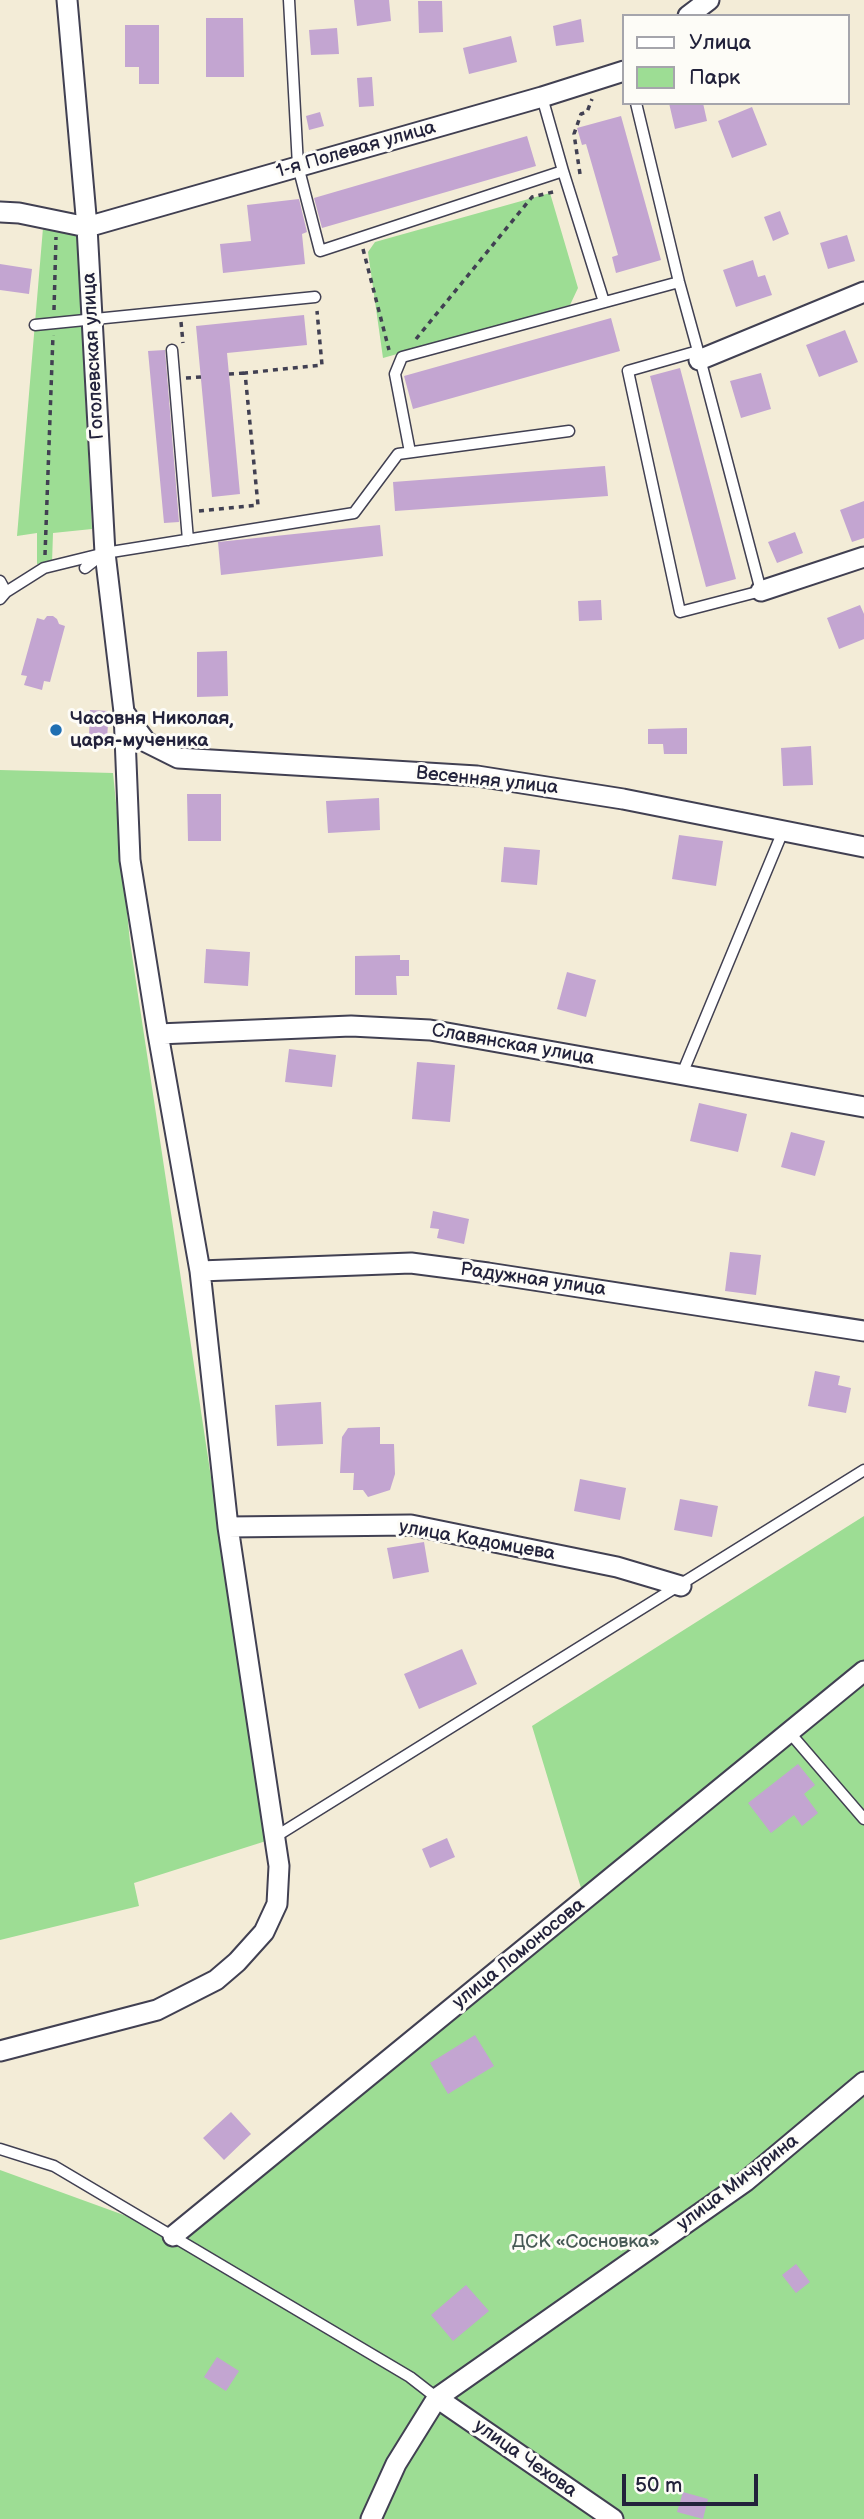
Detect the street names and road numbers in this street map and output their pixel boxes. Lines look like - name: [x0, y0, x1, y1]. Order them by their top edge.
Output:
- street label: 1-я Полевая улица: [274, 116, 438, 184]
- street label: Гоголевская улица: [78, 272, 110, 440]
- street label: Весенняя улица: [415, 762, 559, 800]
- street label: Славянская улица: [430, 1019, 596, 1071]
- street label: Радужная улица: [459, 1258, 607, 1302]
- street label: улица Кадомцева: [397, 1516, 557, 1566]
- street label: улица Ломоносова: [448, 1894, 590, 2014]
- street label: улица Мичурина: [673, 2130, 803, 2236]
- street label: улица Чехова: [469, 2415, 581, 2503]

